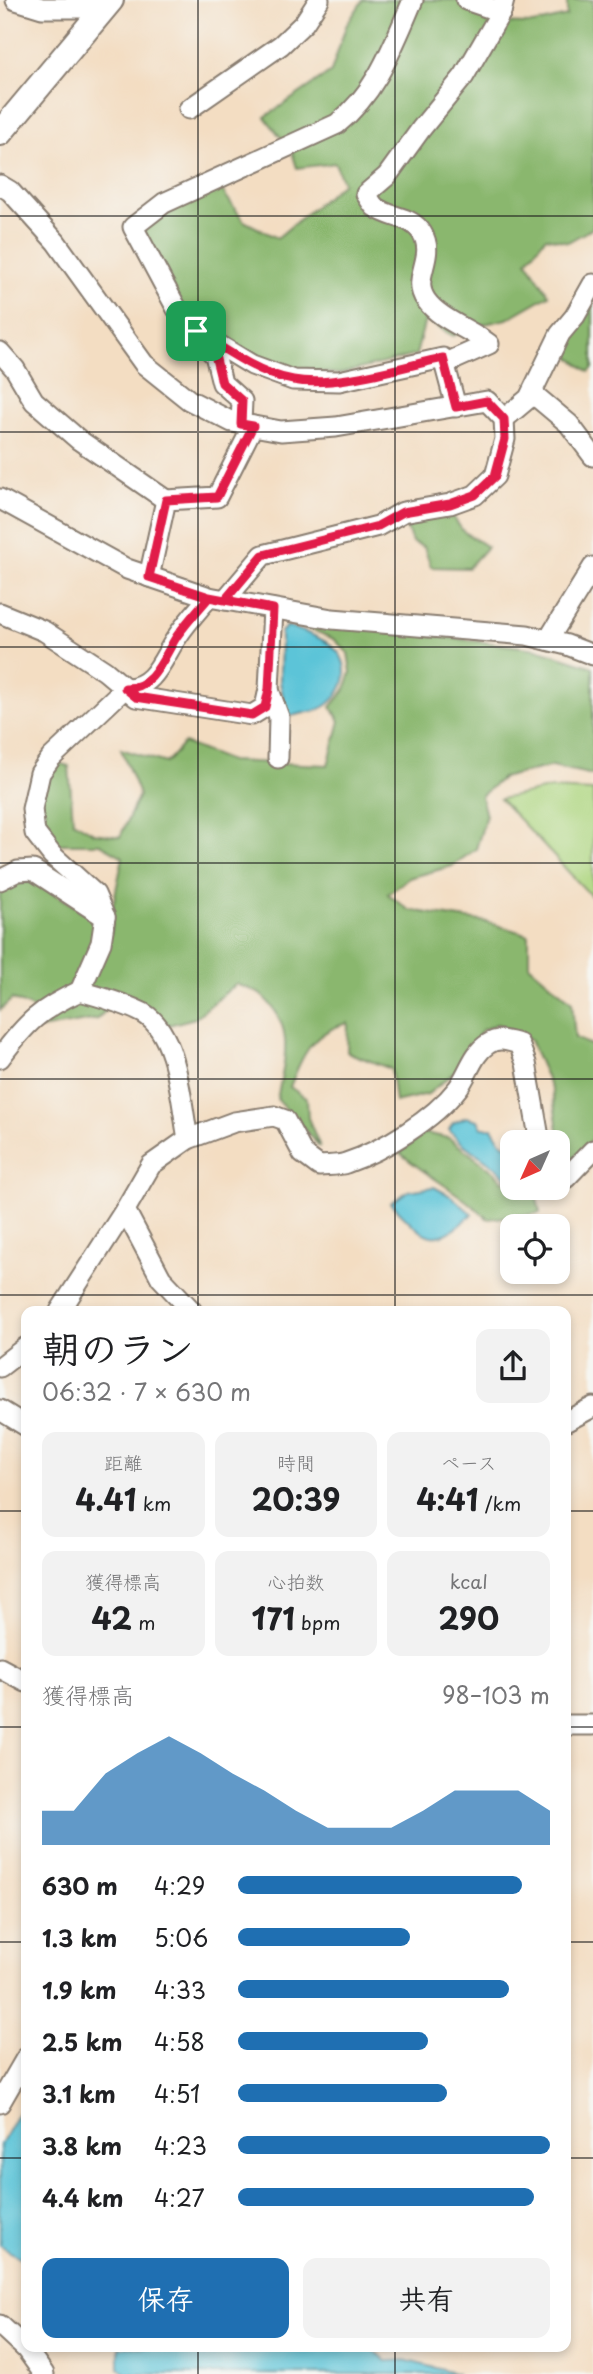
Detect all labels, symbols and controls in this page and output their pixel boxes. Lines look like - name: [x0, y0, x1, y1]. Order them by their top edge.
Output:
- pin: [166, 301, 226, 361]
- icon: arrive: [177, 312, 215, 350]
- north arrow: [500, 1130, 570, 1200]
- map controls: [500, 1130, 570, 1284]
- button: locate: [500, 1214, 570, 1284]
- text: 朝のラン: [42, 1319, 194, 1376]
- button: share: [476, 1329, 550, 1403]
- text: 06:32 · 7 × 630 m: [42, 1374, 251, 1409]
- text: 距離: [104, 1448, 142, 1476]
- text: 時間: [277, 1448, 315, 1476]
- text: ペース: [441, 1448, 497, 1476]
- text: 4.41: [75, 1476, 137, 1521]
- text: 20:39: [252, 1476, 340, 1521]
- text: 4:41: [416, 1476, 479, 1521]
- text: km: [137, 1489, 171, 1517]
- text: /km: [479, 1489, 521, 1517]
- text: 獲得標高: [85, 1567, 161, 1595]
- text: 心拍数: [267, 1567, 325, 1595]
- text: kcal: [450, 1567, 488, 1595]
- text: 42: [91, 1595, 132, 1640]
- text: 171: [252, 1595, 295, 1640]
- text: 290: [438, 1595, 499, 1640]
- text: m: [132, 1608, 155, 1636]
- text: bpm: [295, 1608, 340, 1636]
- text: 獲得標高: [42, 1677, 134, 1712]
- text: 98–103 m: [442, 1677, 550, 1712]
- text: 630 m: [42, 1868, 118, 1903]
- text: 4:29: [154, 1868, 205, 1903]
- text: 1.3 km: [42, 1920, 117, 1955]
- text: 5:06: [154, 1920, 208, 1955]
- text: 1.9 km: [42, 1972, 116, 2007]
- text: 4:33: [154, 1972, 206, 2007]
- text: 2.5 km: [42, 2024, 122, 2059]
- text: 4:58: [154, 2024, 205, 2059]
- text: 3.1 km: [42, 2076, 116, 2111]
- text: 4:51: [154, 2076, 200, 2111]
- text: 3.8 km: [42, 2128, 122, 2163]
- text: 4:23: [154, 2128, 207, 2163]
- text: 4.4 km: [42, 2180, 123, 2215]
- text: 4:27: [154, 2180, 205, 2215]
- button: 保存: [42, 2258, 289, 2338]
- button: 共有: [303, 2258, 550, 2338]

